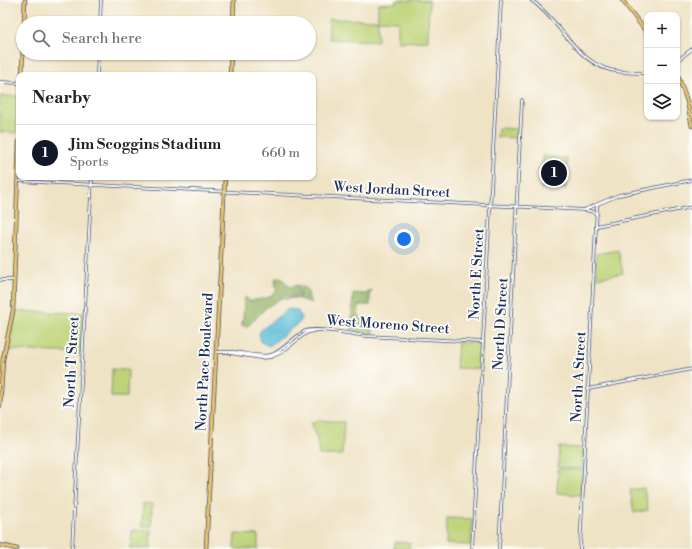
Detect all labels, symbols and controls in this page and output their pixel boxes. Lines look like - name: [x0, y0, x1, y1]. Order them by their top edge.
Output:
- map controls: [644, 12, 680, 120]
- button: +: [644, 12, 680, 48]
- search box: [16, 16, 316, 60]
- icon: search: [30, 27, 52, 49]
- text: Search here: [62, 29, 142, 48]
- button: −: [644, 48, 680, 84]
- button: layers: [644, 84, 680, 120]
- text: Nearby: [32, 87, 91, 109]
- text: Jim Scoggins Stadium: [70, 135, 221, 154]
- text: 1: [42, 145, 48, 161]
- text: 660 m: [262, 145, 300, 161]
- text: Sports: [70, 154, 109, 170]
- pin: 1: [541, 158, 567, 188]
- street label: West Jordan Street: [332, 178, 451, 202]
- street label: North E Street: [466, 228, 488, 320]
- your location: [394, 229, 414, 249]
- street label: North D Street: [490, 277, 512, 371]
- street label: North Pace Boulevard: [192, 292, 218, 432]
- street label: West Moreno Street: [325, 312, 450, 338]
- street label: North T Street: [61, 316, 83, 408]
- street label: North A Street: [568, 331, 590, 423]

